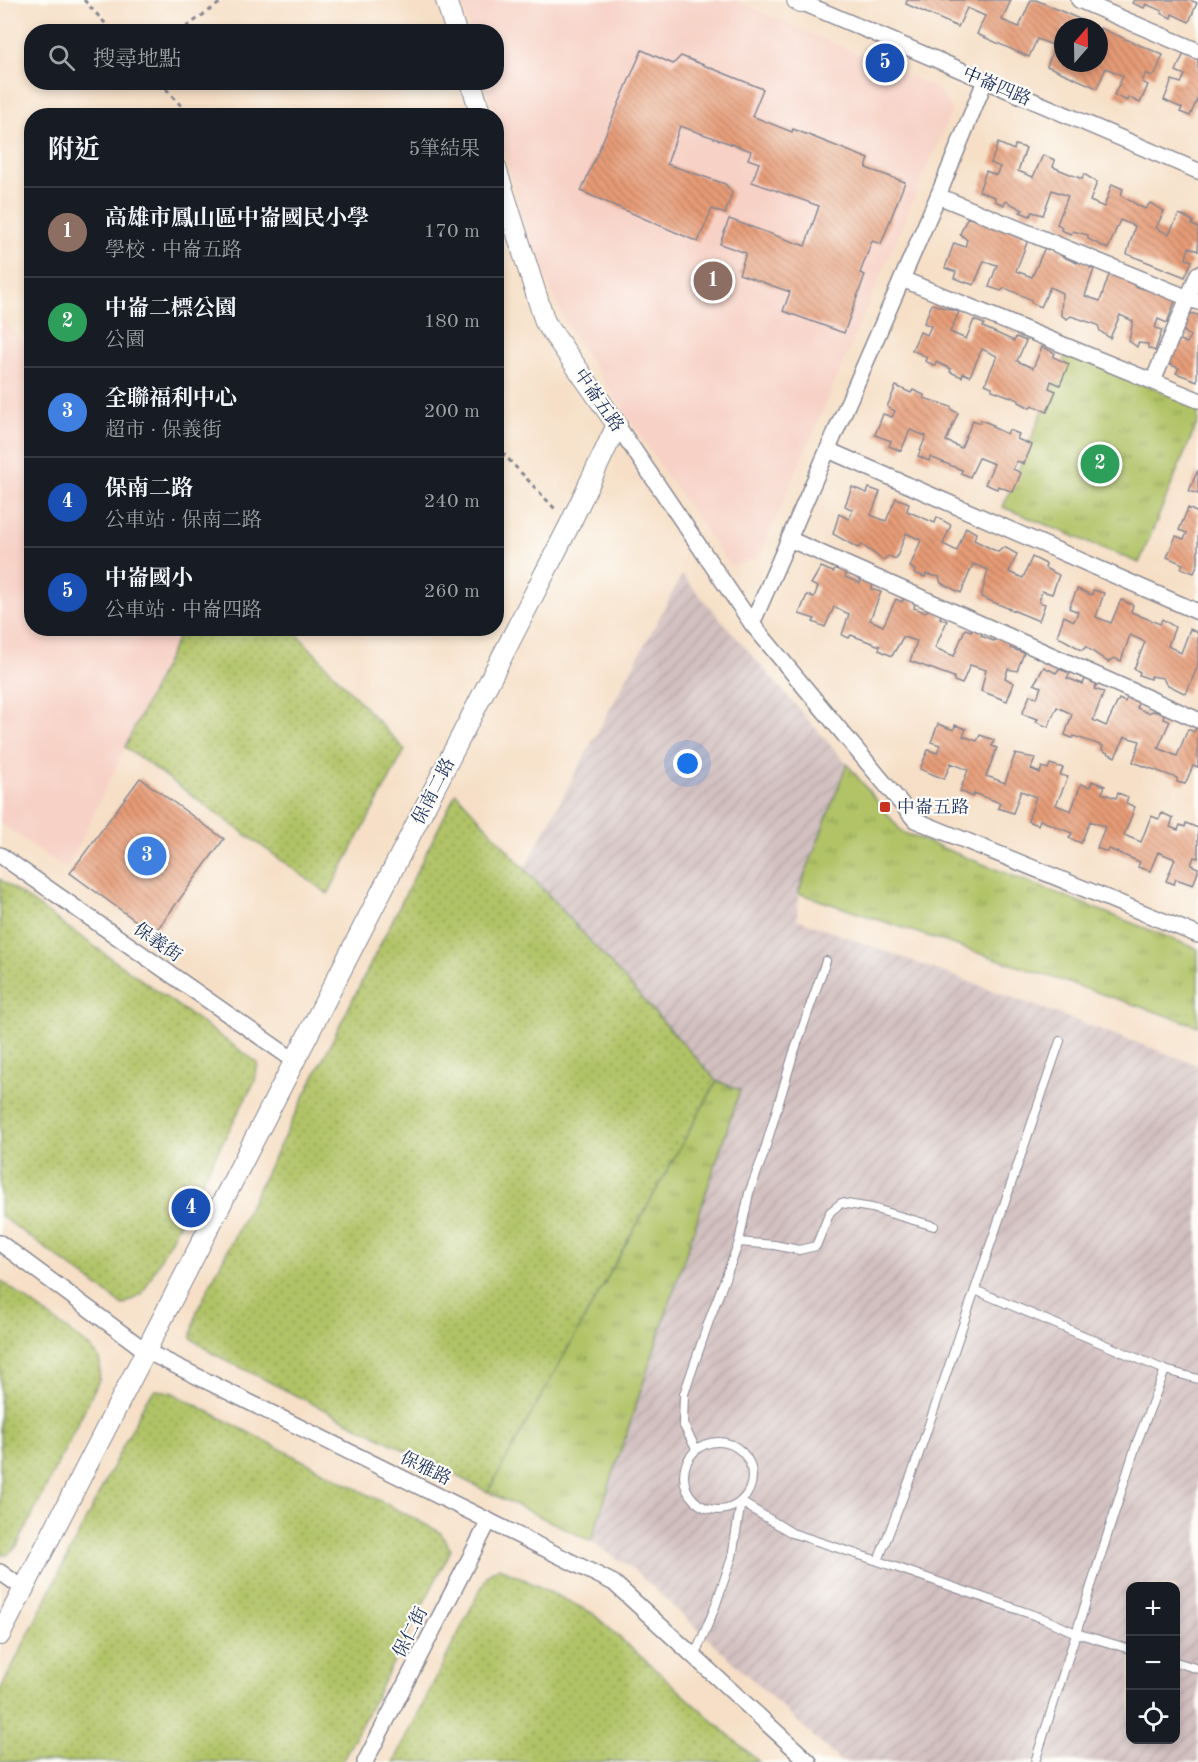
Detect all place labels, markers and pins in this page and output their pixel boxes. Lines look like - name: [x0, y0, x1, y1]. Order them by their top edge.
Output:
- pin: 5: [866, 40, 904, 86]
- pin: 1: [694, 258, 732, 304]
- pin: 2: [1080, 442, 1120, 486]
- place label: 中崙五路: [897, 797, 969, 817]
- marker: 中崙五路: [878, 800, 892, 814]
- pin: 3: [128, 834, 166, 878]
- pin: 4: [172, 1186, 210, 1230]

